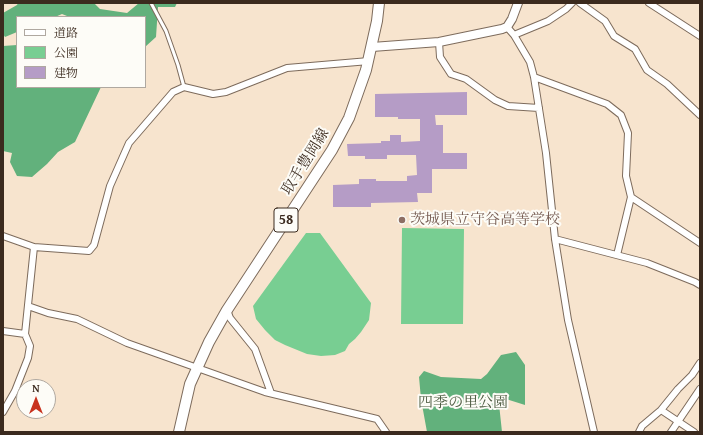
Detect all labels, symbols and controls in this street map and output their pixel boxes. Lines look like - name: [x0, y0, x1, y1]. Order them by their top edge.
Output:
- legend: [16, 16, 146, 88]
- text: 道路: [54, 24, 78, 41]
- text: 公園: [54, 44, 78, 61]
- text: 建物: [54, 64, 78, 81]
- street label: 取手豊岡線: [278, 125, 334, 199]
- road number: 58: [274, 208, 298, 232]
- place label: 茨城県立守谷高等学校: [410, 211, 560, 229]
- marker: 茨城県立守谷高等学校: [397, 215, 407, 225]
- north arrow: [16, 379, 56, 419]
- text: N: [32, 380, 40, 396]
- park label: 四季の里公園: [418, 394, 508, 412]

